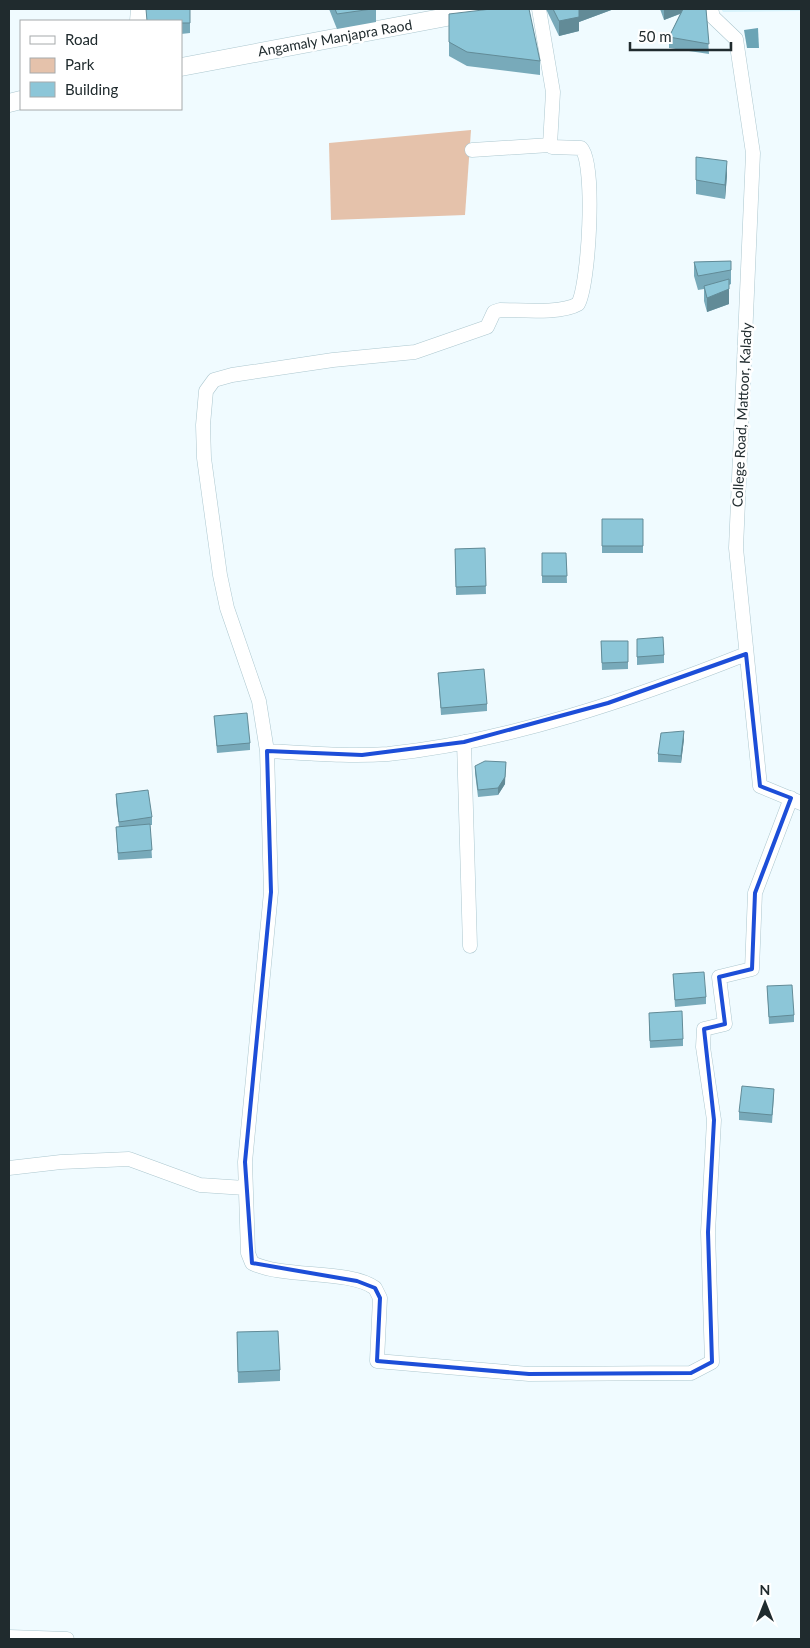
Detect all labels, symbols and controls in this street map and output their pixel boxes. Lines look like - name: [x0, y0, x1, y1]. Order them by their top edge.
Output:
- street label: Angamaly Manjapra Raod: [256, 16, 413, 59]
- legend: [20, 20, 182, 110]
- scale bar: [630, 20, 731, 52]
- text: 50 m: [638, 27, 672, 45]
- text: Road: [65, 30, 98, 48]
- text: Park: [65, 55, 95, 73]
- text: Building: [65, 80, 118, 98]
- street label: College Road, Mattoor, Kalady: [728, 321, 755, 508]
- north arrow: [740, 1578, 790, 1628]
- text: N: [760, 1581, 770, 1598]

